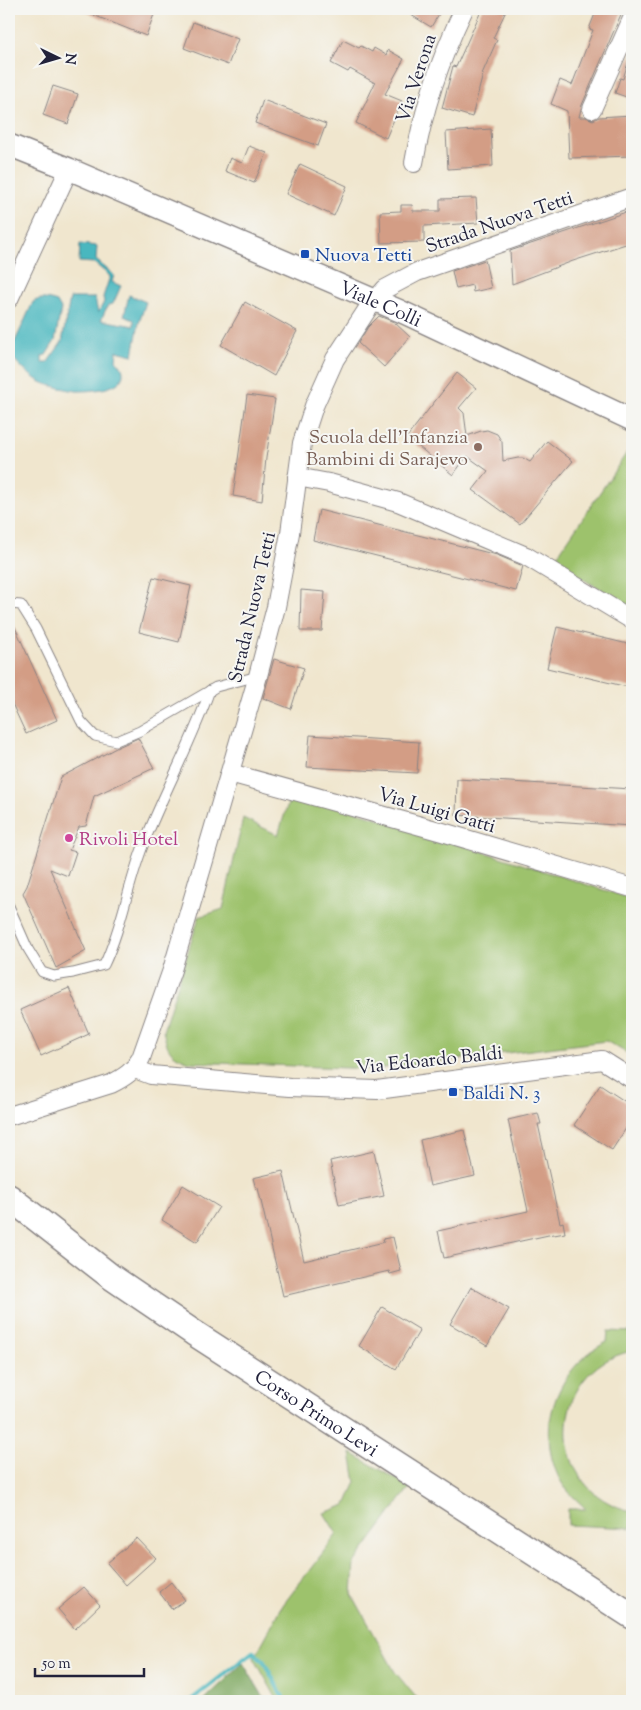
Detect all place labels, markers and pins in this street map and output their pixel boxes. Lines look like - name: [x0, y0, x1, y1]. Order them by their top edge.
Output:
- place label: Nuova Tetti: [315, 243, 412, 270]
- marker: Nuova Tetti: [299, 248, 311, 260]
- place label: Scuola dell'Infanzia Bambini di Sarajevo: [306, 425, 468, 474]
- marker: Scuola dell'Infanzia Bambini di Sarajevo: [472, 441, 484, 453]
- place label: Rivoli Hotel: [79, 827, 178, 854]
- marker: Rivoli Hotel: [63, 832, 75, 844]
- place label: Baldi N. 3: [463, 1081, 540, 1108]
- marker: Baldi N. 3: [447, 1086, 459, 1098]

